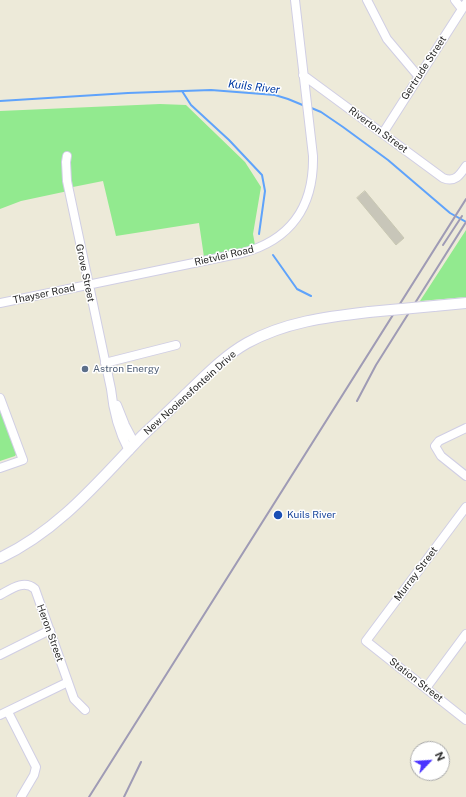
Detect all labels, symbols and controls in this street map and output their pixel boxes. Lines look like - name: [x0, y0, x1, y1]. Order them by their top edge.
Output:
- street label: Gertrude Street: [399, 34, 449, 102]
- water label: Kuils River: [227, 77, 281, 97]
- street label: Riverton Street: [346, 104, 410, 156]
- street label: Grove Street: [73, 243, 97, 303]
- street label: Rietvlei Road: [193, 243, 255, 269]
- street label: Thayser Road: [12, 282, 76, 306]
- street label: New Nooiensfontein Drive: [141, 348, 239, 438]
- place label: Astron Energy: [93, 363, 159, 375]
- marker: Astron Energy: [80, 364, 90, 374]
- marker: Kuils River: [272, 509, 284, 521]
- place label: Kuils River: [287, 509, 336, 521]
- street label: Murray Street: [392, 545, 440, 603]
- street label: Heron Street: [34, 603, 66, 663]
- street label: Station Street: [387, 655, 445, 705]
- north arrow: [410, 741, 450, 781]
- text: N: [433, 750, 447, 763]

